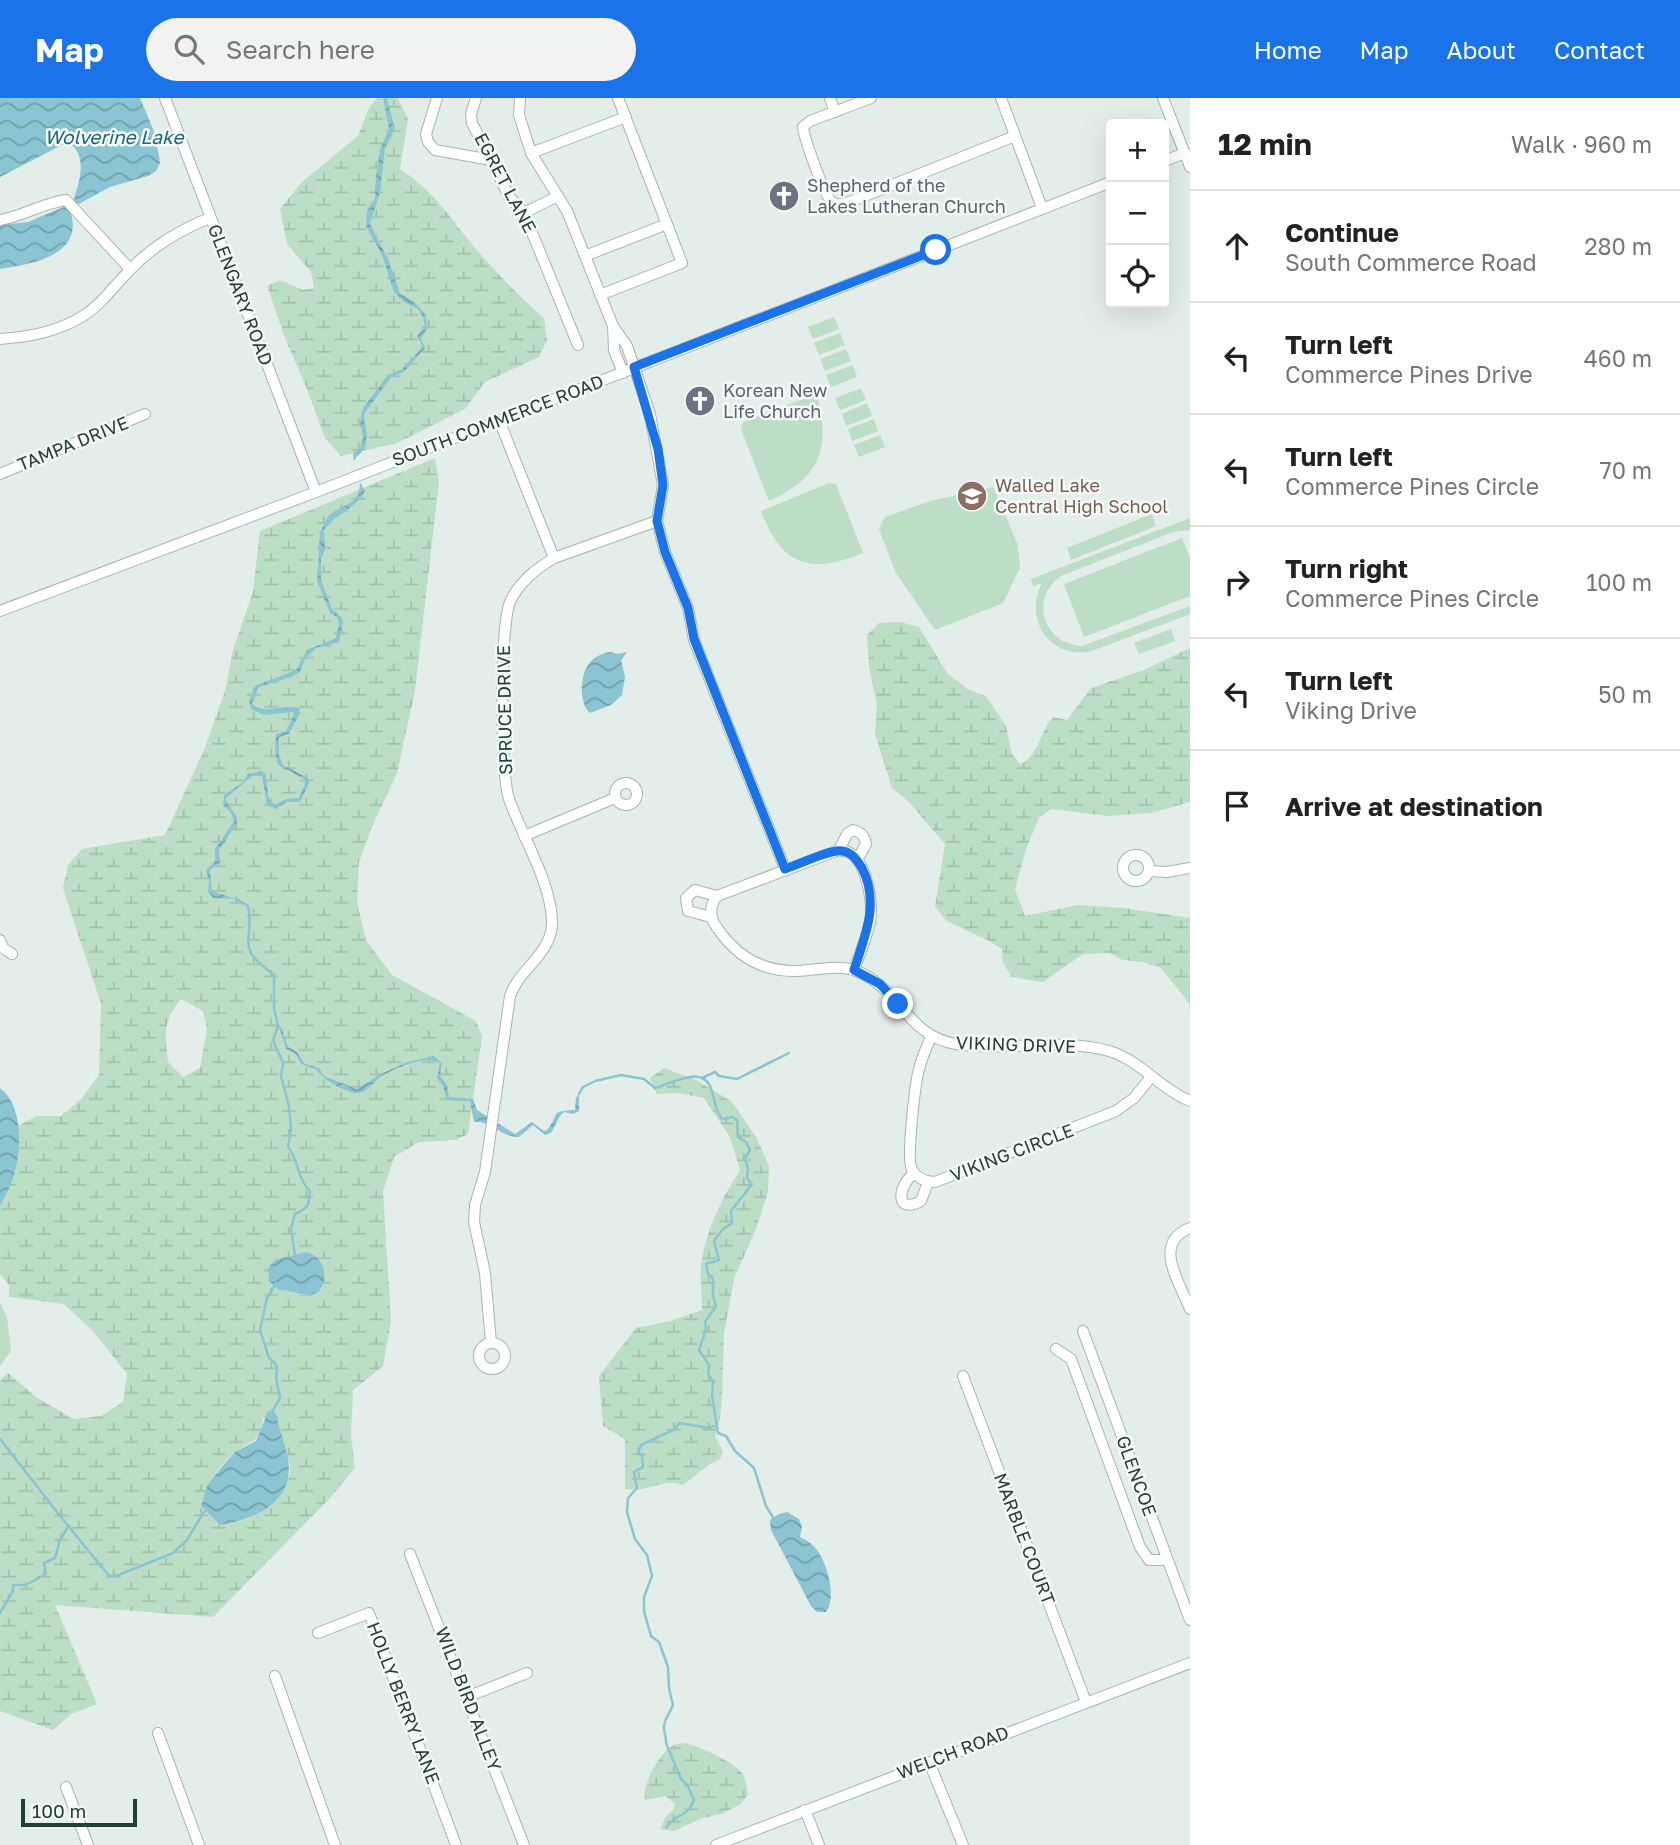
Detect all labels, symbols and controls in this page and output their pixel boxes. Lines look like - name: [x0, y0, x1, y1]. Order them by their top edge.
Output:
- search box: [146, 18, 636, 81]
- text: Map: [35, 30, 104, 69]
- icon: search: [170, 30, 208, 68]
- text: Search here: [226, 34, 375, 65]
- text: Home: [1254, 35, 1322, 64]
- text: Map: [1360, 35, 1409, 64]
- text: About: [1447, 35, 1516, 64]
- text: Contact: [1554, 35, 1645, 64]
- map controls: [1106, 119, 1169, 308]
- button: +: [1106, 119, 1169, 182]
- water label: Wolverine Lake: [45, 125, 185, 148]
- text: 12 min: [1218, 126, 1312, 162]
- street label: EGRET LANE: [470, 129, 541, 236]
- text: Walk · 960 m: [1511, 130, 1652, 158]
- place label: Shepherd of the Lakes Lutheran Church: [807, 174, 1006, 217]
- church icon: Shepherd of the Lakes Lutheran Church: [767, 179, 801, 213]
- button: −: [1106, 182, 1169, 245]
- text: Continue: [1285, 217, 1399, 248]
- street label: GLENGARY ROAD: [204, 221, 278, 368]
- icon: ahead: [1218, 227, 1256, 265]
- text: 280 m: [1584, 232, 1652, 260]
- route start: [920, 234, 951, 265]
- button: locate: [1106, 245, 1169, 308]
- text: South Commerce Road: [1285, 248, 1537, 276]
- text: Turn left: [1285, 329, 1393, 360]
- icon: left: [1218, 339, 1256, 377]
- text: 460 m: [1584, 344, 1652, 372]
- text: Commerce Pines Drive: [1285, 360, 1533, 388]
- street label: SOUTH COMMERCE ROAD: [389, 370, 606, 471]
- place label: Korean New Life Church: [723, 379, 828, 422]
- church icon: Korean New Life Church: [683, 384, 717, 418]
- street label: TAMPA DRIVE: [14, 411, 131, 475]
- text: Turn left: [1285, 441, 1393, 472]
- icon: left: [1218, 451, 1256, 489]
- text: 70 m: [1599, 456, 1652, 484]
- text: Commerce Pines Circle: [1285, 472, 1539, 500]
- place label: Walled Lake Central High School: [995, 474, 1168, 517]
- school or university icon: Walled Lake Central High School: [955, 479, 989, 513]
- text: Turn right: [1285, 553, 1408, 584]
- icon: right: [1218, 563, 1256, 601]
- text: 100 m: [1586, 568, 1652, 596]
- text: Commerce Pines Circle: [1285, 584, 1539, 612]
- street label: SPRUCE DRIVE: [492, 645, 516, 775]
- text: Turn left: [1285, 665, 1393, 696]
- icon: left: [1218, 675, 1256, 713]
- text: 50 m: [1598, 680, 1652, 708]
- text: Viking Drive: [1285, 696, 1417, 724]
- icon: arrive: [1218, 787, 1256, 825]
- text: Arrive at destination: [1285, 791, 1543, 822]
- route end: [882, 988, 913, 1019]
- street label: VIKING DRIVE: [956, 1031, 1076, 1057]
- street label: VIKING CIRCLE: [947, 1118, 1076, 1186]
- street label: GLENCOE: [1112, 1432, 1162, 1519]
- street label: MARBLE COURT: [990, 1470, 1060, 1608]
- street label: HOLLY BERRY LANE: [363, 1618, 445, 1787]
- street label: WILD BIRD ALLEY: [431, 1623, 507, 1774]
- street label: WELCH ROAD: [894, 1721, 1012, 1783]
- scale bar: [21, 1796, 136, 1828]
- text: 100 m: [32, 1799, 86, 1822]

